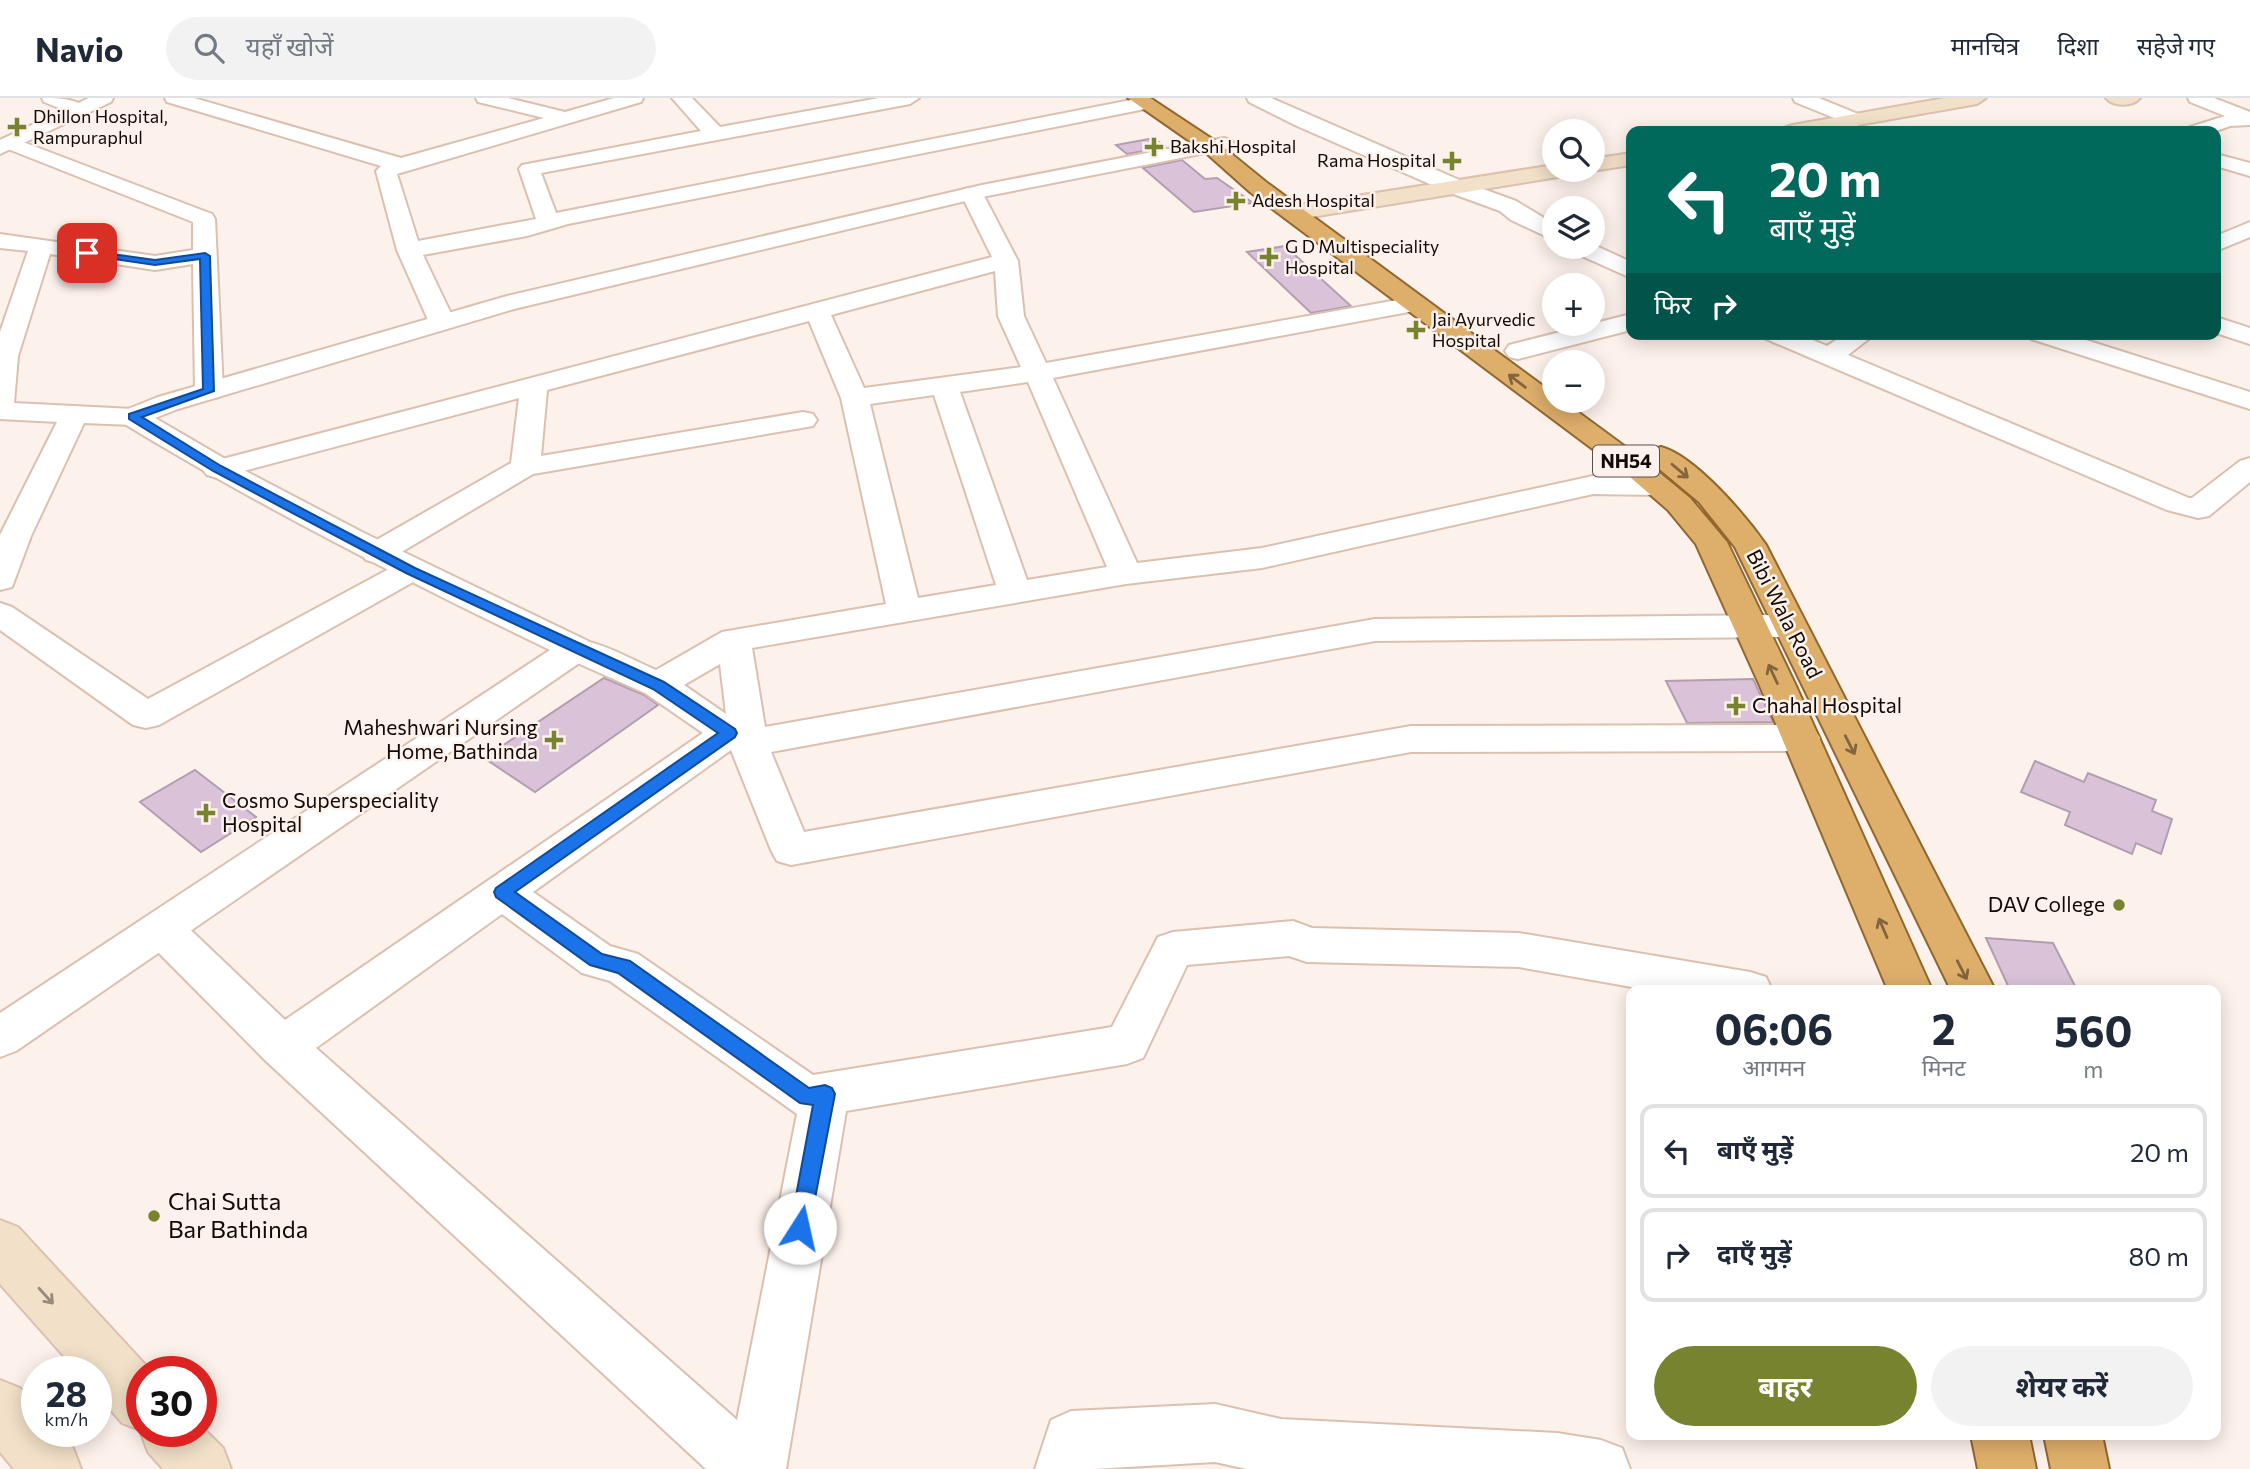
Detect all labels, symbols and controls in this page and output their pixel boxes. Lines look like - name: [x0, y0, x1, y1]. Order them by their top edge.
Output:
- search box: [166, 17, 656, 80]
- text: Navio: [35, 28, 124, 69]
- icon: search: [190, 29, 228, 67]
- text: यहाँ खोजें: [246, 30, 333, 61]
- text: मानचित्र: [1951, 31, 2019, 60]
- text: दिशा: [2057, 31, 2099, 60]
- text: सहेजे गए: [2137, 31, 2215, 60]
- place label: Dhillon Hospital, Rampuraphul: [33, 105, 168, 148]
- marker: Dhillon Hospital, Rampuraphul: [7, 117, 27, 137]
- map controls: [1542, 119, 1605, 413]
- button: search: [1542, 119, 1605, 182]
- place label: Bakshi Hospital: [1170, 135, 1296, 157]
- marker: Bakshi Hospital: [1144, 137, 1164, 157]
- text: 20 m: [1769, 147, 1881, 207]
- place label: Rama Hospital: [1317, 149, 1436, 171]
- marker: Rama Hospital: [1442, 151, 1462, 171]
- icon: left: [1654, 154, 1745, 245]
- place label: Adesh Hospital: [1252, 189, 1375, 211]
- marker: Adesh Hospital: [1226, 191, 1246, 211]
- button: layers: [1542, 196, 1605, 259]
- text: बाएँ मुड़ें: [1769, 207, 1856, 247]
- pin: [57, 223, 117, 283]
- icon: arrive: [68, 234, 106, 272]
- place label: G D Multispeciality Hospital: [1285, 235, 1439, 278]
- marker: G D Multispeciality Hospital: [1259, 247, 1279, 267]
- button: +: [1542, 273, 1605, 336]
- icon: right: [1705, 287, 1743, 325]
- text: फिर: [1654, 288, 1691, 319]
- place label: Jai Ayurvedic Hospital: [1432, 308, 1535, 351]
- marker: Jai Ayurvedic Hospital: [1406, 320, 1426, 340]
- button: −: [1542, 350, 1605, 413]
- one-way arrow: [1508, 374, 1527, 389]
- road number: NH54: [1593, 446, 1659, 476]
- one-way arrow: [1670, 463, 1688, 479]
- street label: Bibi Wala Road: [1742, 545, 1829, 682]
- one-way arrow: [1765, 664, 1779, 685]
- place label: Chahal Hospital: [1752, 692, 1902, 717]
- marker: Chahal Hospital: [1726, 696, 1746, 716]
- place label: Maheshwari Nursing Home, Bathinda: [343, 714, 538, 763]
- marker: Maheshwari Nursing Home, Bathinda: [544, 730, 564, 750]
- one-way arrow: [1843, 734, 1857, 755]
- place label: Cosmo Superspeciality Hospital: [222, 787, 439, 836]
- marker: Cosmo Superspeciality Hospital: [196, 803, 216, 823]
- place label: DAV College: [1988, 891, 2105, 916]
- marker: DAV College: [2111, 897, 2127, 913]
- one-way arrow: [1876, 918, 1889, 939]
- one-way arrow: [1956, 959, 1970, 980]
- text: 06:06: [1714, 1002, 1833, 1054]
- text: 2: [1932, 1002, 1956, 1054]
- text: 560: [2054, 1004, 2133, 1056]
- text: आगमन: [1742, 1053, 1805, 1081]
- text: मिनट: [1922, 1053, 1966, 1081]
- text: m: [2083, 1055, 2103, 1083]
- icon: left: [1658, 1132, 1696, 1170]
- text: बाएँ मुड़ें: [1717, 1133, 1793, 1164]
- text: 20 m: [2130, 1136, 2189, 1167]
- place label: Chai Sutta Bar Bathinda: [168, 1186, 308, 1243]
- position arrow: [763, 1191, 837, 1265]
- marker: Chai Sutta Bar Bathinda: [146, 1208, 162, 1224]
- icon: right: [1658, 1236, 1696, 1274]
- text: दाएँ मुड़ें: [1717, 1237, 1792, 1268]
- text: 80 m: [2129, 1240, 2189, 1271]
- one-way arrow: [37, 1287, 54, 1304]
- button: बाहर: [1654, 1346, 1917, 1426]
- button: शेयर करें: [1931, 1346, 2193, 1426]
- speed limit sign: 30: [126, 1356, 217, 1447]
- text: 28: [46, 1371, 87, 1414]
- text: km/h: [45, 1408, 88, 1430]

